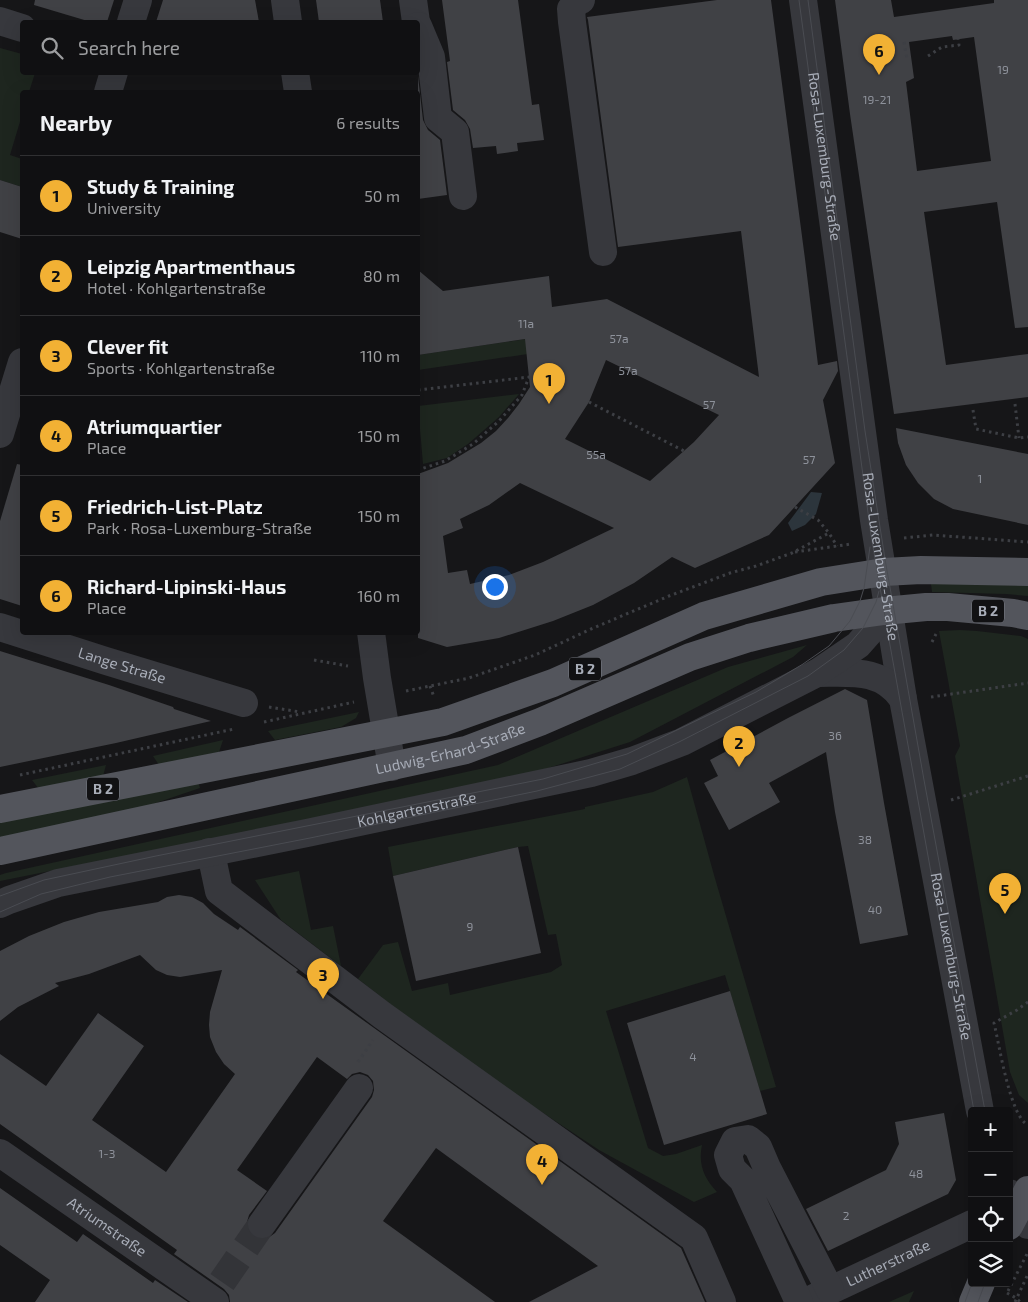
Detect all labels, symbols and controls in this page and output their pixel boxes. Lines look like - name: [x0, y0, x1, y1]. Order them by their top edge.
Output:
- search box: [20, 20, 420, 75]
- icon: search: [38, 34, 66, 62]
- pin: 6: [863, 34, 895, 75]
- text: Search here: [78, 36, 180, 59]
- house number: 19: [997, 62, 1009, 76]
- street label: Rosa-Luxemburg-Straße: [805, 71, 846, 242]
- house number: 19-21: [863, 92, 891, 106]
- text: Nearby: [40, 110, 112, 135]
- text: 6 results: [336, 113, 400, 132]
- text: Study & Training: [87, 175, 234, 198]
- text: 1: [53, 186, 59, 205]
- text: 50 m: [364, 186, 400, 205]
- text: University: [87, 198, 161, 217]
- text: Leipzig Apartmenthaus: [87, 255, 295, 278]
- text: 2: [51, 266, 61, 285]
- text: 80 m: [363, 266, 400, 285]
- text: Hotel · Kohlgartenstraße: [87, 278, 266, 297]
- house number: 11a: [518, 316, 534, 330]
- house number: 57a: [609, 331, 629, 345]
- text: Clever fit: [87, 335, 168, 358]
- text: 3: [51, 346, 61, 365]
- text: 110 m: [360, 346, 400, 365]
- text: Sports · Kohlgartenstraße: [87, 358, 275, 377]
- pin: 1: [533, 363, 565, 404]
- house number: 57a: [618, 363, 638, 377]
- house number: 57: [703, 397, 715, 411]
- text: Atriumquartier: [87, 415, 222, 438]
- text: 4: [51, 426, 61, 445]
- text: 150 m: [358, 426, 400, 445]
- text: Place: [87, 438, 126, 457]
- house number: 55a: [586, 447, 606, 461]
- house number: 57: [803, 452, 815, 466]
- street label: Rosa-Luxemburg-Straße: [860, 471, 903, 642]
- house number: 1: [978, 471, 982, 485]
- text: Friedrich-List-Platz: [87, 495, 263, 518]
- text: 5: [52, 506, 60, 525]
- text: 150 m: [358, 506, 400, 525]
- text: Park · Rosa-Luxemburg-Straße: [87, 518, 312, 537]
- your location: [482, 574, 508, 600]
- text: Richard-Lipinski-Haus: [87, 575, 286, 598]
- text: 6: [51, 586, 61, 605]
- text: 160 m: [357, 586, 400, 605]
- text: Place: [87, 598, 126, 617]
- road number: B 2: [972, 600, 1004, 622]
- street label: Lange Straße: [76, 643, 168, 687]
- road number: B 2: [569, 658, 601, 681]
- street label: Ludwig-Erhard-Straße: [374, 718, 527, 777]
- pin: 2: [723, 726, 755, 767]
- house number: 36: [828, 728, 842, 742]
- road number: B 2: [87, 778, 119, 801]
- street label: Kohlgartenstraße: [355, 787, 478, 830]
- house number: 38: [858, 832, 872, 846]
- street label: Rosa-Luxemburg-Straße: [928, 871, 977, 1041]
- pin: 5: [989, 873, 1021, 914]
- house number: 40: [868, 902, 882, 916]
- house number: 9: [467, 919, 474, 933]
- pin: 3: [307, 958, 339, 999]
- house number: 4: [689, 1049, 697, 1063]
- map controls: [968, 1107, 1013, 1287]
- button: +: [968, 1107, 1013, 1152]
- pin: 4: [526, 1144, 558, 1185]
- house number: 1-3: [99, 1146, 115, 1160]
- button: −: [968, 1152, 1013, 1197]
- house number: 48: [909, 1166, 923, 1180]
- street label: Atriumstraße: [64, 1193, 150, 1260]
- button: locate: [968, 1197, 1013, 1242]
- house number: 2: [843, 1208, 850, 1222]
- street label: Lutherstraße: [843, 1235, 933, 1290]
- button: layers: [968, 1242, 1013, 1287]

